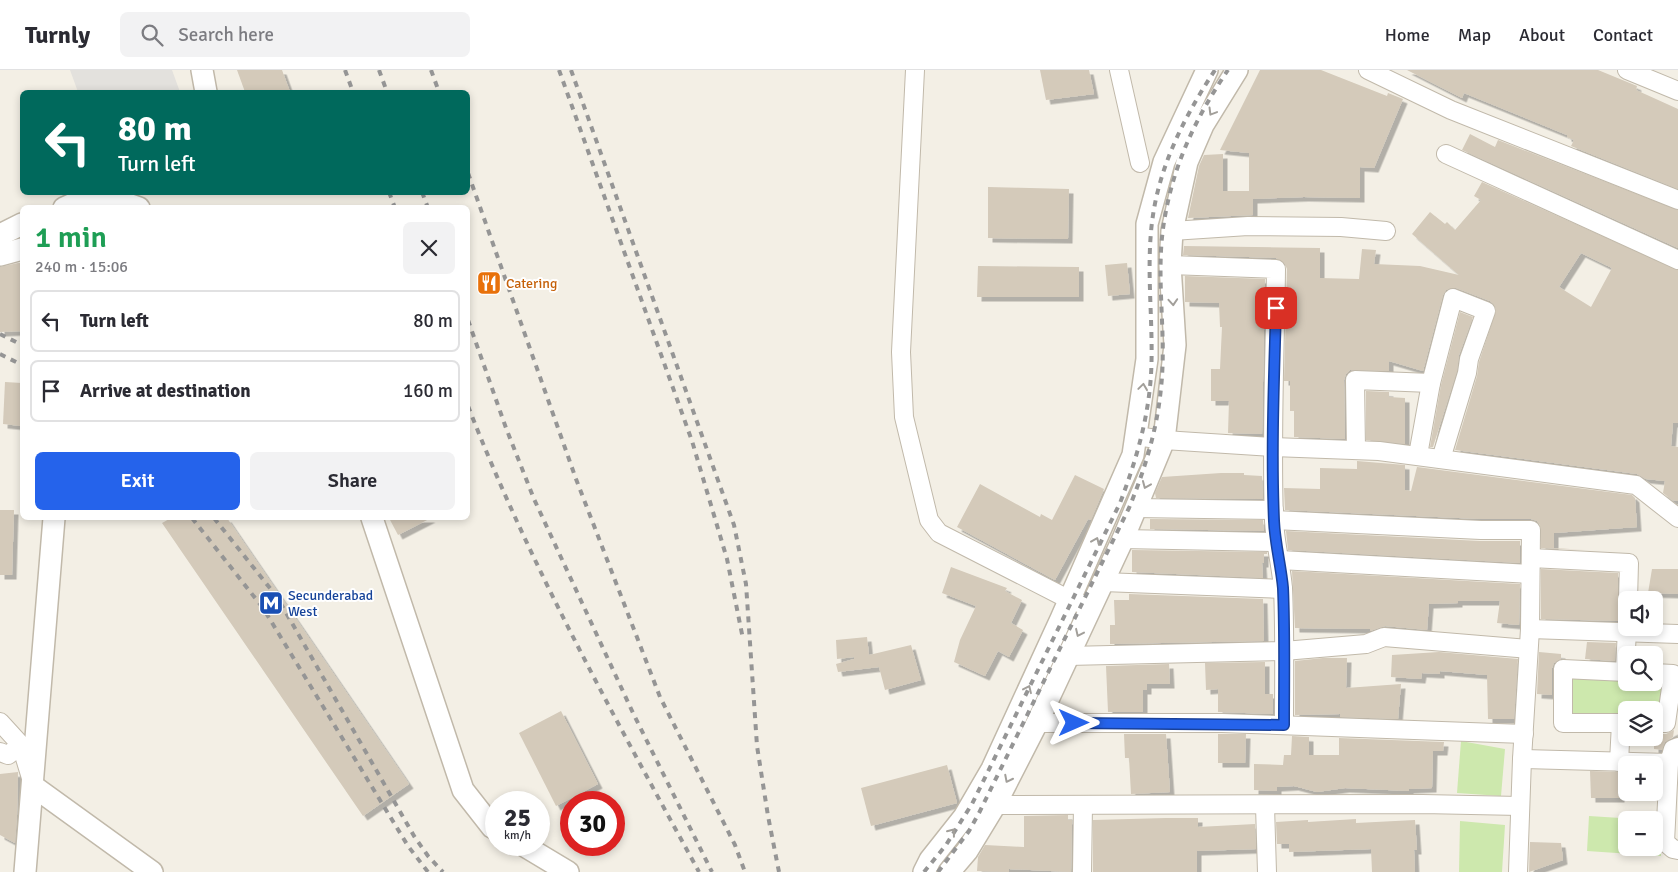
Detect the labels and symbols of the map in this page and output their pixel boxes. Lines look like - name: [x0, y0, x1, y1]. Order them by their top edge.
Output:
- one-way arrow: [1208, 106, 1218, 115]
- restaurant icon: Catering: [476, 270, 502, 296]
- place label: Catering: [506, 275, 557, 292]
- pin: [1255, 287, 1297, 329]
- one-way arrow: [1167, 298, 1178, 306]
- one-way arrow: [1137, 383, 1148, 391]
- one-way arrow: [1141, 480, 1152, 489]
- one-way arrow: [1089, 537, 1100, 546]
- place label: Secunderabad West: [288, 587, 373, 620]
- metro station icon: Secunderabad West: [258, 590, 284, 616]
- one-way arrow: [1075, 628, 1085, 637]
- one-way arrow: [1022, 685, 1032, 694]
- position arrow: [1047, 696, 1099, 748]
- one-way arrow: [1004, 774, 1014, 783]
- speed limit sign: 30: [560, 791, 625, 856]
- one-way arrow: [946, 829, 954, 838]

